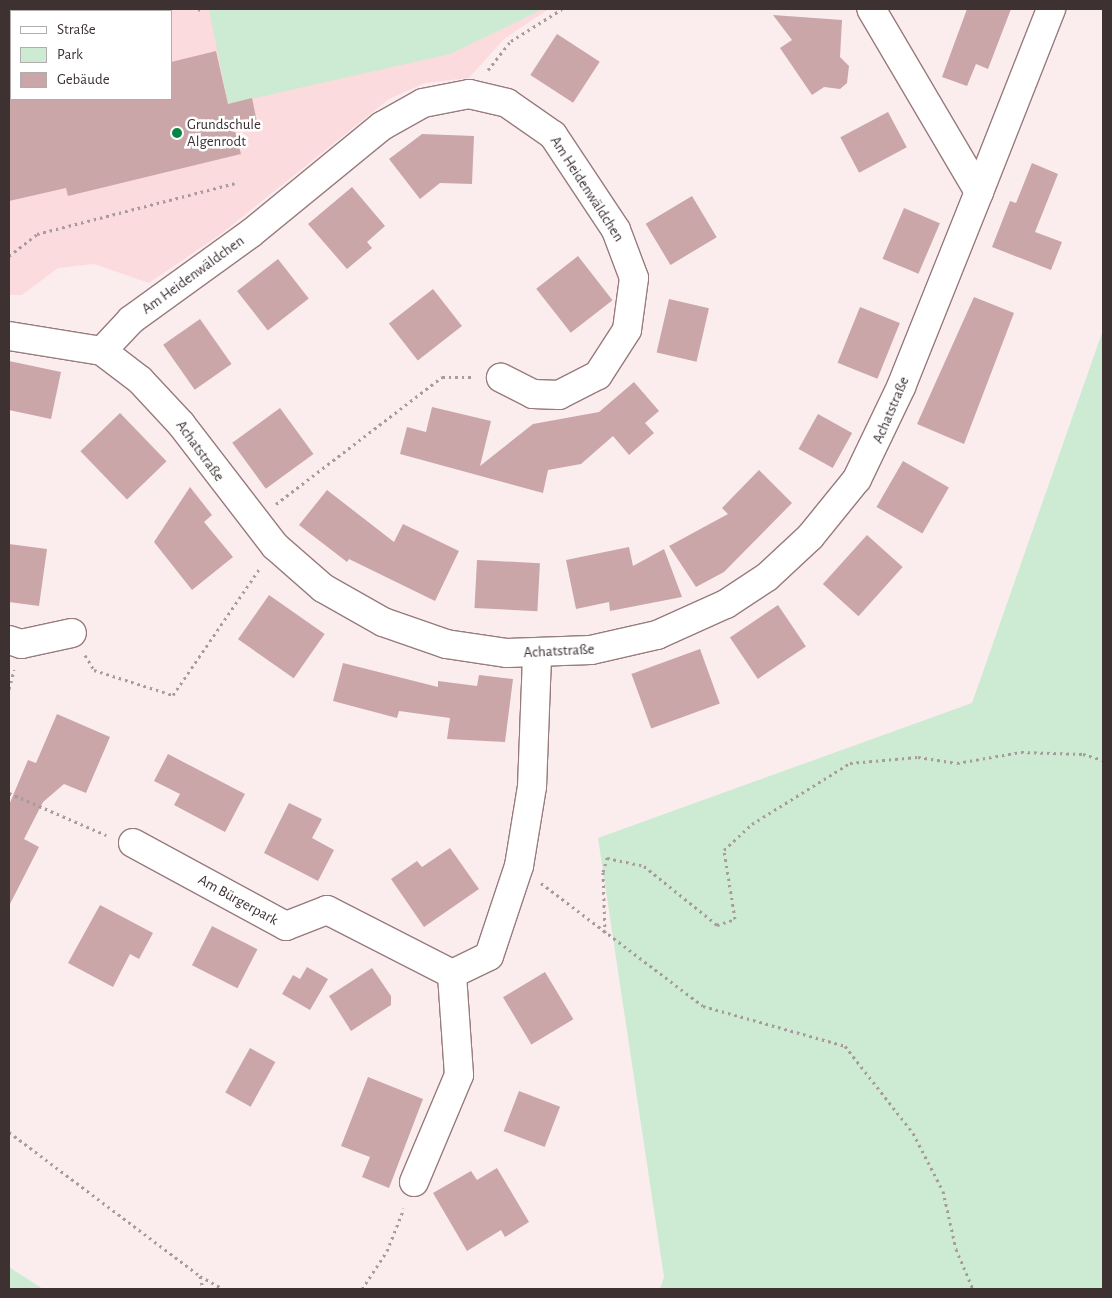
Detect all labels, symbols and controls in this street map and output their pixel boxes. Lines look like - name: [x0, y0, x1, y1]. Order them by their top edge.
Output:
- legend: [10, 10, 172, 100]
- text: Straße: [57, 22, 96, 37]
- text: Park: [57, 47, 83, 62]
- text: Gebäude: [57, 72, 110, 87]
- place label: Grundschule Algenrodt: [187, 115, 261, 150]
- marker: Grundschule Algenrodt: [171, 127, 183, 139]
- street label: Am Heidenwäldchen: [546, 133, 628, 245]
- street label: Am Heidenwäldchen: [138, 232, 248, 318]
- street label: Achatstraße: [869, 374, 913, 446]
- street label: Achatstraße: [172, 417, 228, 485]
- street label: Achatstraße: [523, 640, 595, 662]
- street label: Am Bürgerpark: [195, 871, 281, 929]

